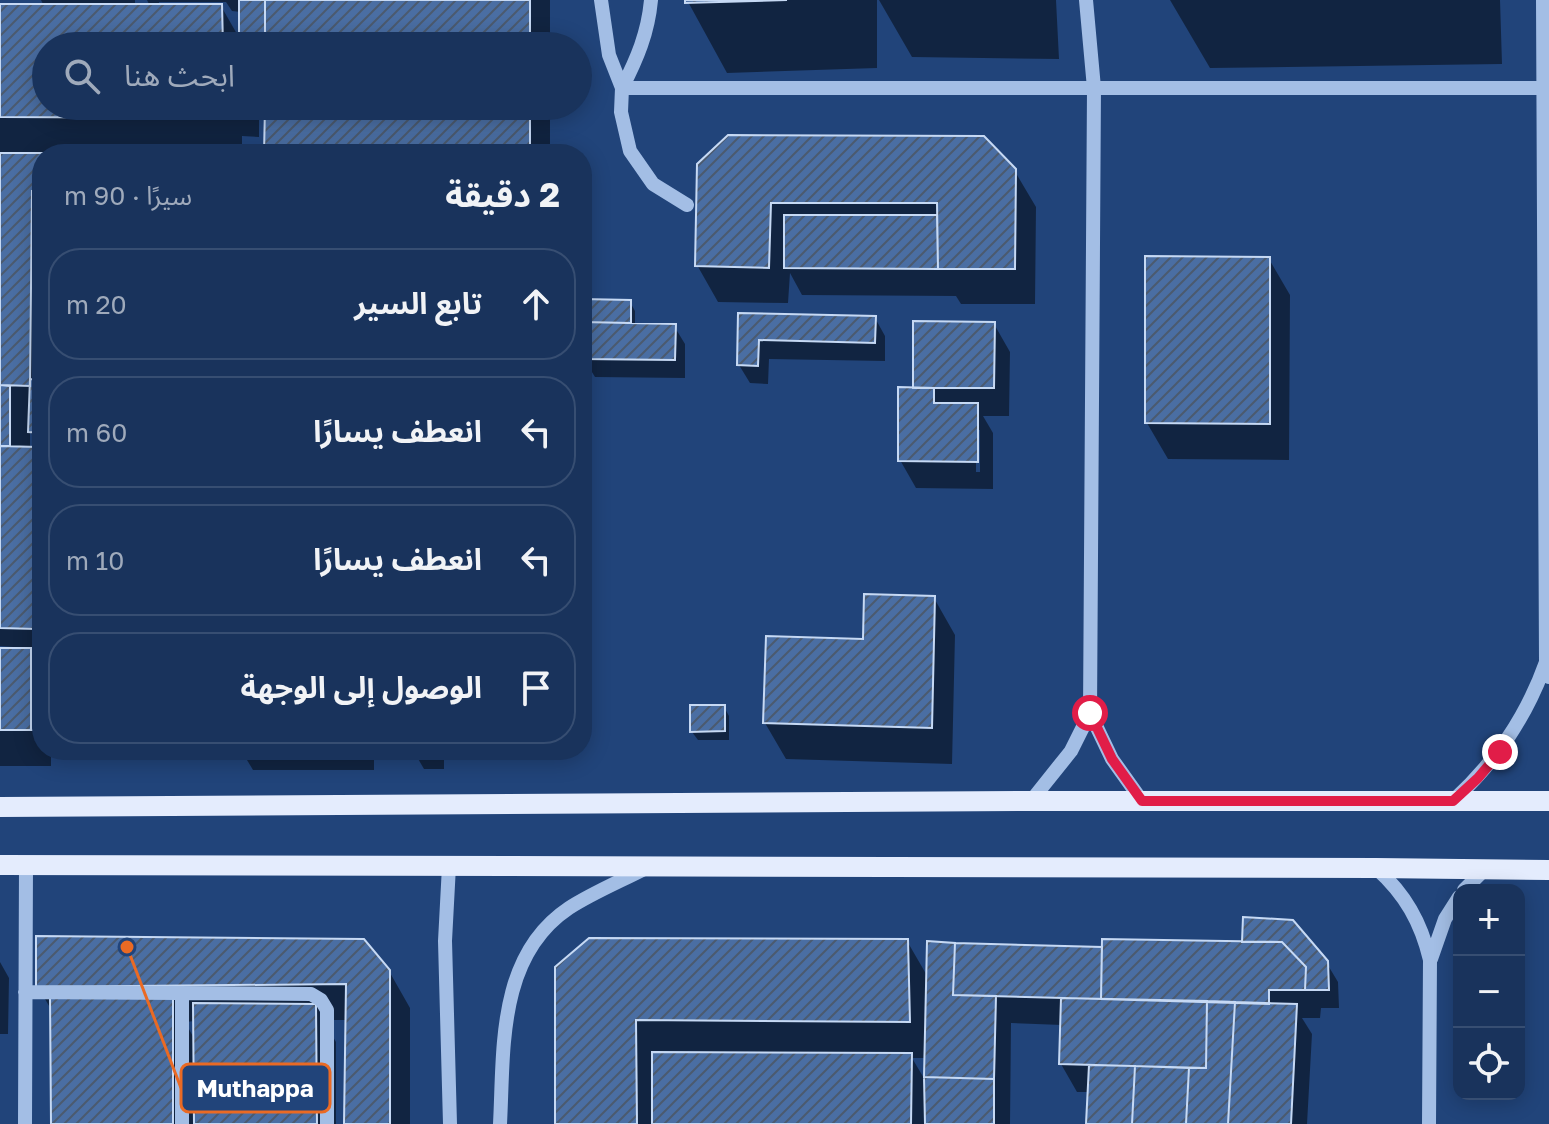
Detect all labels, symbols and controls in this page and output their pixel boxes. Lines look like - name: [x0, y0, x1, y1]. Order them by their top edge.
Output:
- search box: [32, 32, 592, 120]
- icon: search: [60, 54, 104, 98]
- text: ابحث هنا: [124, 57, 235, 93]
- text: 2 دقيقة: [445, 174, 560, 214]
- text: سيرًا · 90 m: [64, 180, 192, 211]
- icon: ahead: [514, 282, 558, 326]
- text: تابع السير: [354, 285, 482, 321]
- text: 20 m: [66, 289, 127, 320]
- icon: left: [514, 410, 558, 454]
- text: انعطف يسارًا: [313, 413, 482, 449]
- text: 60 m: [66, 417, 127, 448]
- icon: left: [514, 538, 558, 582]
- text: انعطف يسارًا: [313, 541, 482, 577]
- text: 10 m: [66, 545, 124, 576]
- icon: arrive: [514, 666, 558, 710]
- text: الوصول إلى الوجهة: [240, 669, 482, 705]
- route start: [1072, 695, 1108, 731]
- route end: [1482, 734, 1518, 770]
- map controls: [1453, 884, 1525, 1100]
- button: +: [1453, 884, 1525, 956]
- button: −: [1453, 956, 1525, 1028]
- button: locate: [1453, 1028, 1525, 1100]
- callout: Muthappa: [181, 1064, 330, 1112]
- text: Muthappa: [196, 1073, 314, 1102]

